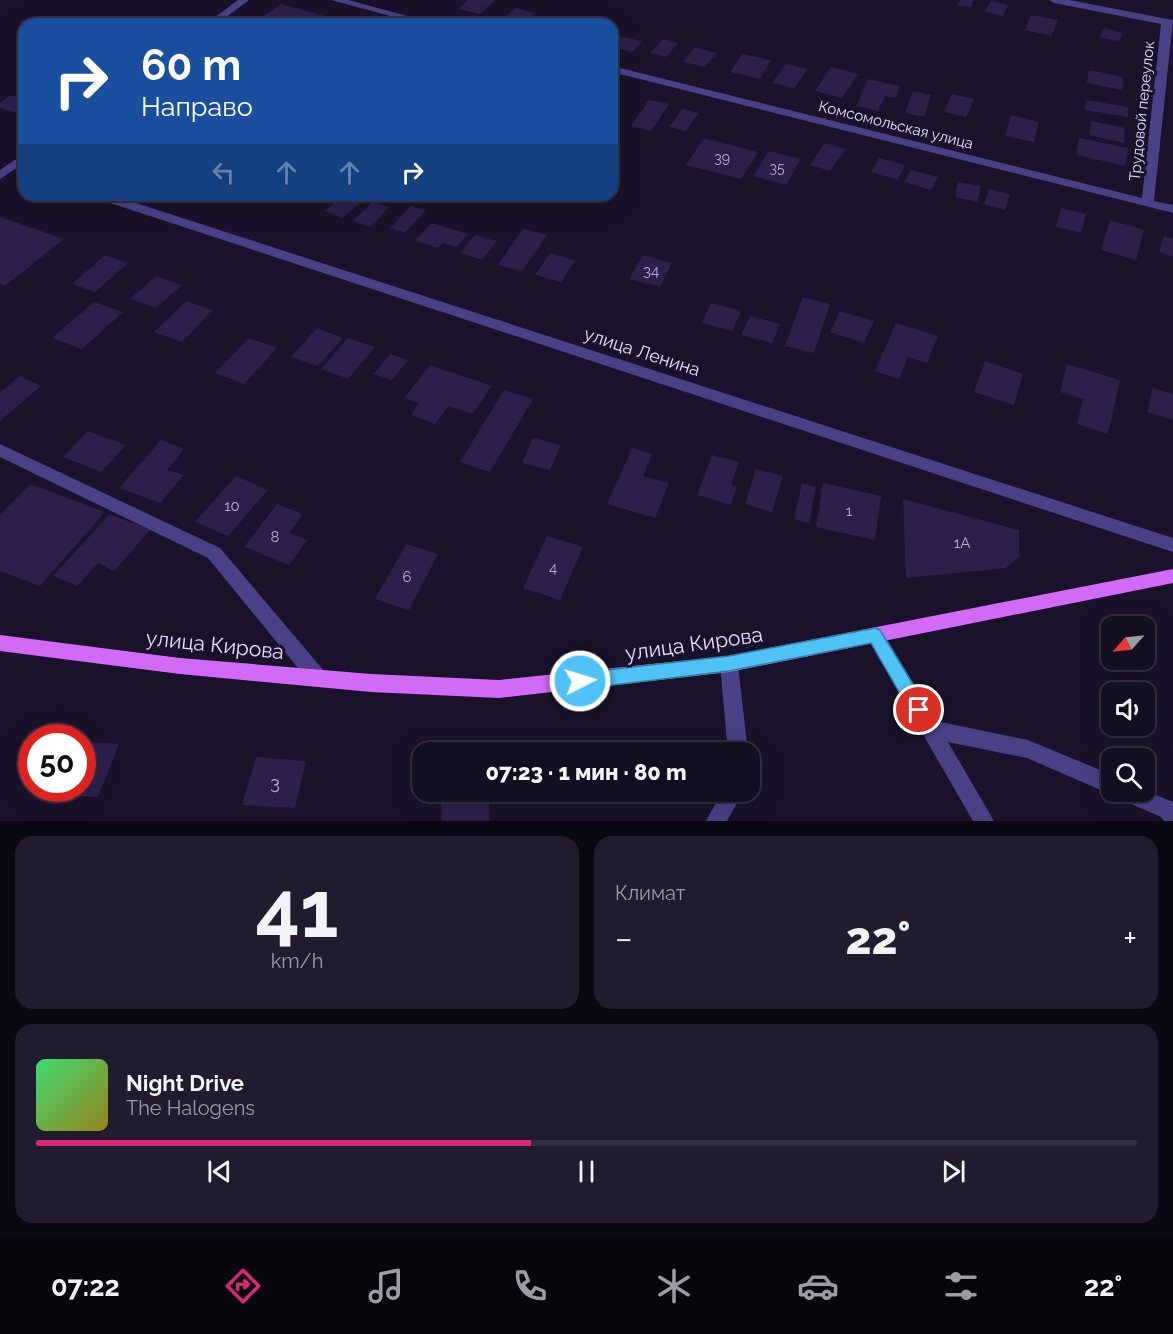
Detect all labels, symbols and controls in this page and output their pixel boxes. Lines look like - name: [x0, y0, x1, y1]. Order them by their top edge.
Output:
- street label: Трудовой переулок: [1126, 40, 1158, 182]
- text: 60 m: [141, 41, 241, 90]
- icon: right: [42, 42, 120, 120]
- text: Направо: [141, 91, 253, 122]
- street label: Комсомольская улица: [817, 97, 975, 153]
- house number: 39: [714, 150, 730, 166]
- icon: left: [207, 156, 240, 189]
- icon: ahead: [270, 156, 303, 189]
- icon: ahead: [333, 156, 366, 189]
- icon: right: [396, 156, 429, 189]
- house number: 35: [769, 160, 785, 176]
- house number: 34: [643, 262, 659, 280]
- street label: улица Ленина: [582, 323, 703, 380]
- house number: 10: [224, 497, 240, 515]
- house number: 1: [846, 502, 853, 520]
- house number: 8: [271, 528, 280, 546]
- house number: 1A: [954, 534, 970, 552]
- house number: 4: [549, 559, 557, 577]
- house number: 6: [402, 568, 412, 586]
- north arrow: [1101, 616, 1155, 670]
- map controls: [1101, 616, 1155, 802]
- street label: улица Кирова: [624, 621, 764, 666]
- street label: улица Кирова: [145, 625, 285, 664]
- position arrow: [548, 649, 612, 713]
- button: sound: [1101, 682, 1155, 736]
- pin: [893, 684, 944, 735]
- icon: arrive: [902, 693, 935, 726]
- speed limit sign: 50: [18, 724, 96, 802]
- button: search: [1101, 748, 1155, 802]
- text: 07:23 · 1 мин · 80 m: [486, 759, 686, 785]
- house number: 3: [270, 772, 280, 793]
- text: 41: [255, 864, 339, 955]
- text: Климат: [615, 881, 685, 905]
- text: 22°: [845, 912, 911, 965]
- text: −: [615, 919, 633, 958]
- text: +: [1123, 919, 1137, 958]
- text: km/h: [271, 949, 323, 973]
- text: Night Drive: [126, 1070, 244, 1096]
- text: The Halogens: [126, 1096, 255, 1120]
- icon: previous: [203, 1155, 236, 1188]
- icon: pause: [570, 1155, 603, 1188]
- icon: next: [937, 1155, 970, 1188]
- icon: directions: [222, 1265, 264, 1307]
- icon: music: [365, 1265, 407, 1307]
- icon: phone: [509, 1265, 551, 1307]
- icon: climate: [653, 1265, 695, 1307]
- icon: car: [797, 1265, 839, 1307]
- icon: filters: [940, 1265, 982, 1307]
- text: 07:22: [51, 1271, 120, 1302]
- text: 22°: [1084, 1271, 1122, 1302]

